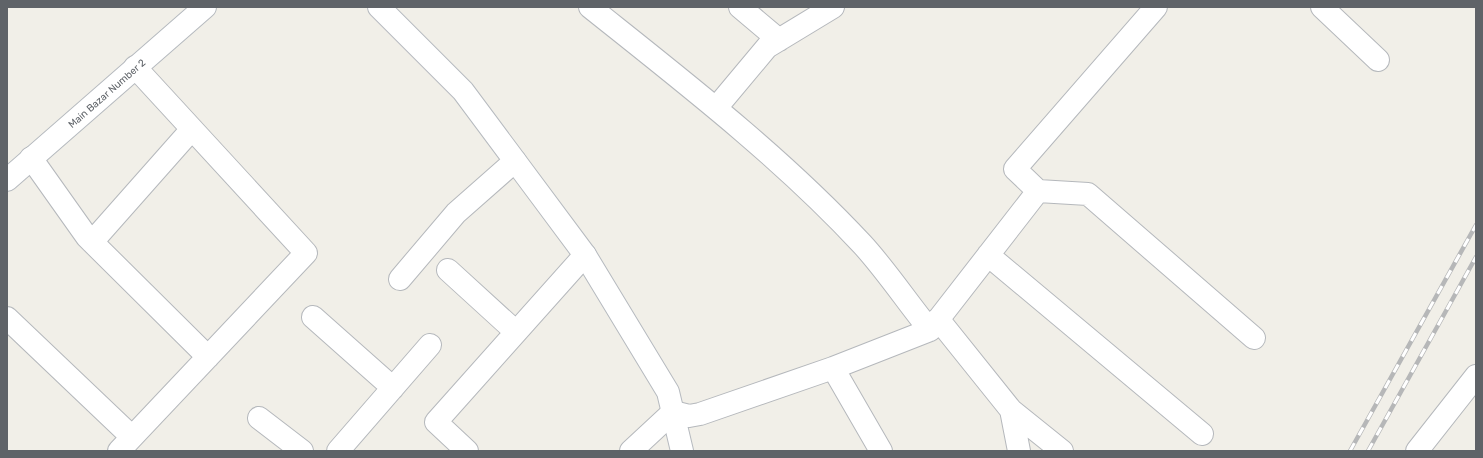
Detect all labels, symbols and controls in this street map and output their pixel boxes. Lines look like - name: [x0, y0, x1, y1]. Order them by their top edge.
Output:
- street label: Main Bazar Number 2: [66, 57, 148, 131]

